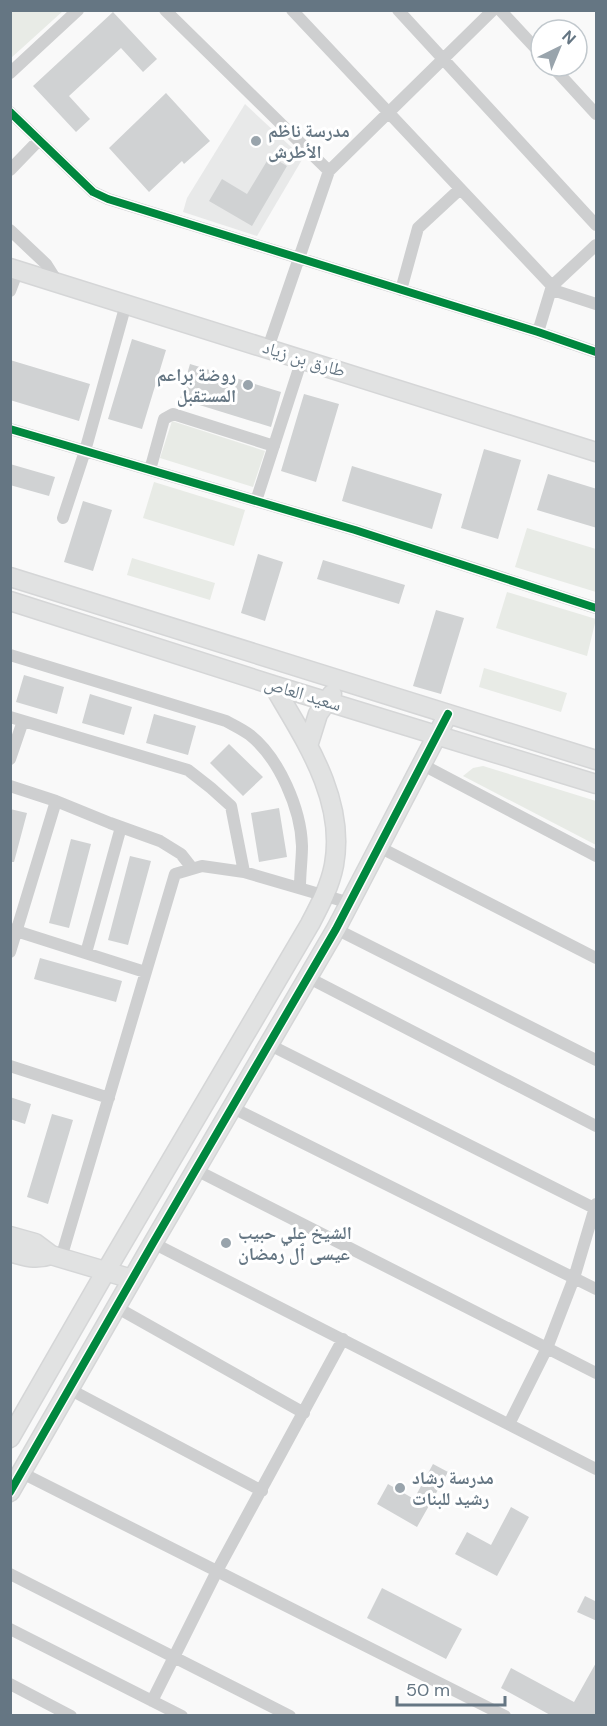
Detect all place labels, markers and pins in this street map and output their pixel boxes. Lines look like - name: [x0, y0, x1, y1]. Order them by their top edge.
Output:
- place label: مدرسة ناظم الأطرش: [268, 119, 350, 164]
- marker: مدرسة ناظم الأطرش: [249, 134, 263, 148]
- place label: روضة براعم المستقبل: [157, 363, 236, 408]
- marker: روضة براعم المستقبل: [241, 378, 255, 392]
- place label: الشيخ علي حبيب عيسى ٱل رمضان: [238, 1221, 352, 1266]
- marker: الشيخ علي حبيب عيسى ٱل رمضان: [219, 1236, 233, 1250]
- place label: مدرسة رشاد رشيد للبنات: [412, 1466, 494, 1511]
- marker: مدرسة رشاد رشيد للبنات: [393, 1481, 407, 1495]

